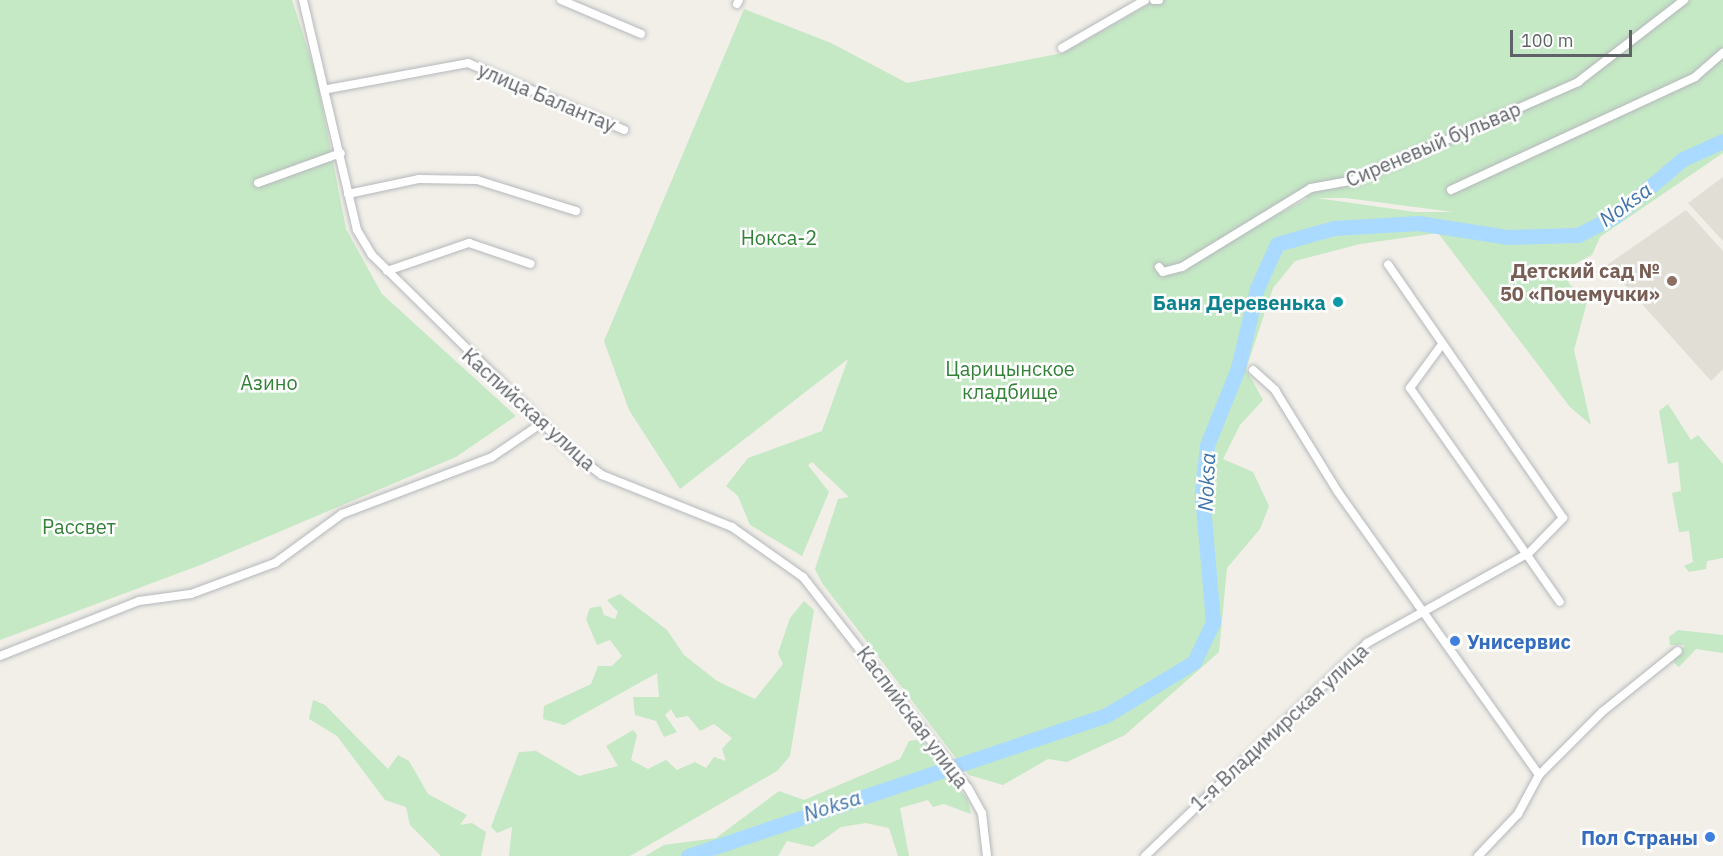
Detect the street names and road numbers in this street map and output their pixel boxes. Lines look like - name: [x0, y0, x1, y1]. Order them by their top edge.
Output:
- street label: улица Балантау: [475, 57, 619, 137]
- street label: Сиреневый бульвар: [1342, 96, 1524, 192]
- street label: Каспийская улица: [457, 343, 601, 475]
- street label: 1-я Владимирская улица: [1185, 638, 1373, 816]
- street label: Каспийская улица: [852, 641, 974, 793]

